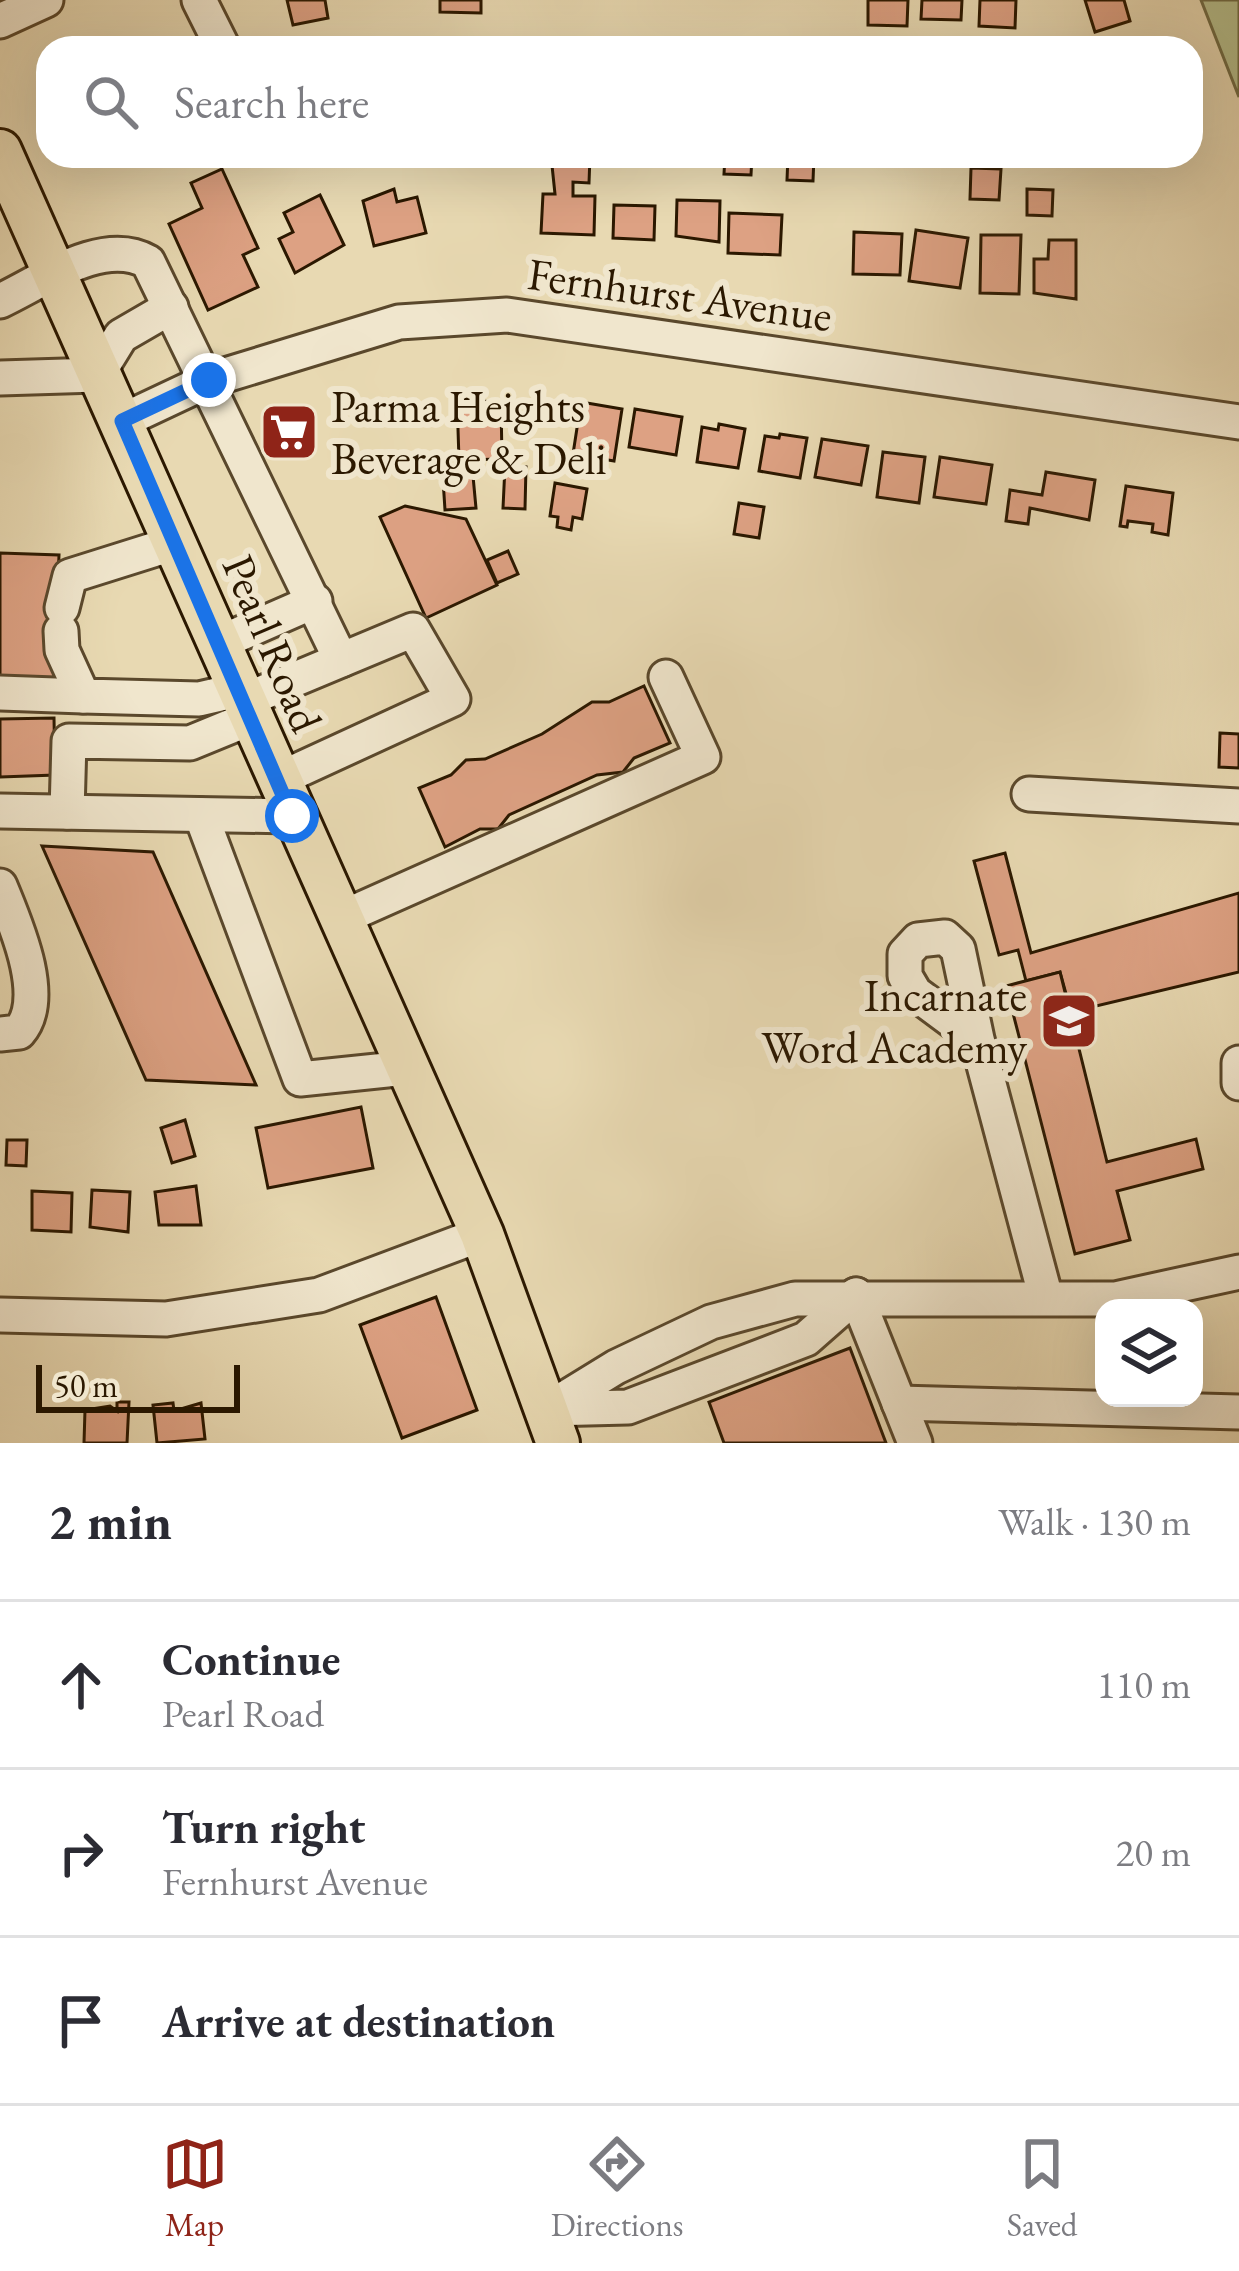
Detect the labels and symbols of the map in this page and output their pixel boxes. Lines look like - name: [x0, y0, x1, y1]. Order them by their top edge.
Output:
- street label: Fernhurst Avenue: [524, 244, 836, 344]
- route end: [182, 353, 236, 407]
- place label: Parma Heights Beverage & Deli: [331, 377, 607, 487]
- supermarket icon: Parma Heights Beverage & Deli: [258, 401, 320, 463]
- street label: Pearl Road: [210, 546, 336, 741]
- route start: [265, 789, 319, 843]
- place label: Incarnate Word Academy: [761, 966, 1027, 1076]
- school or university icon: Incarnate Word Academy: [1038, 990, 1100, 1052]
- scale bar: [36, 1359, 240, 1412]

